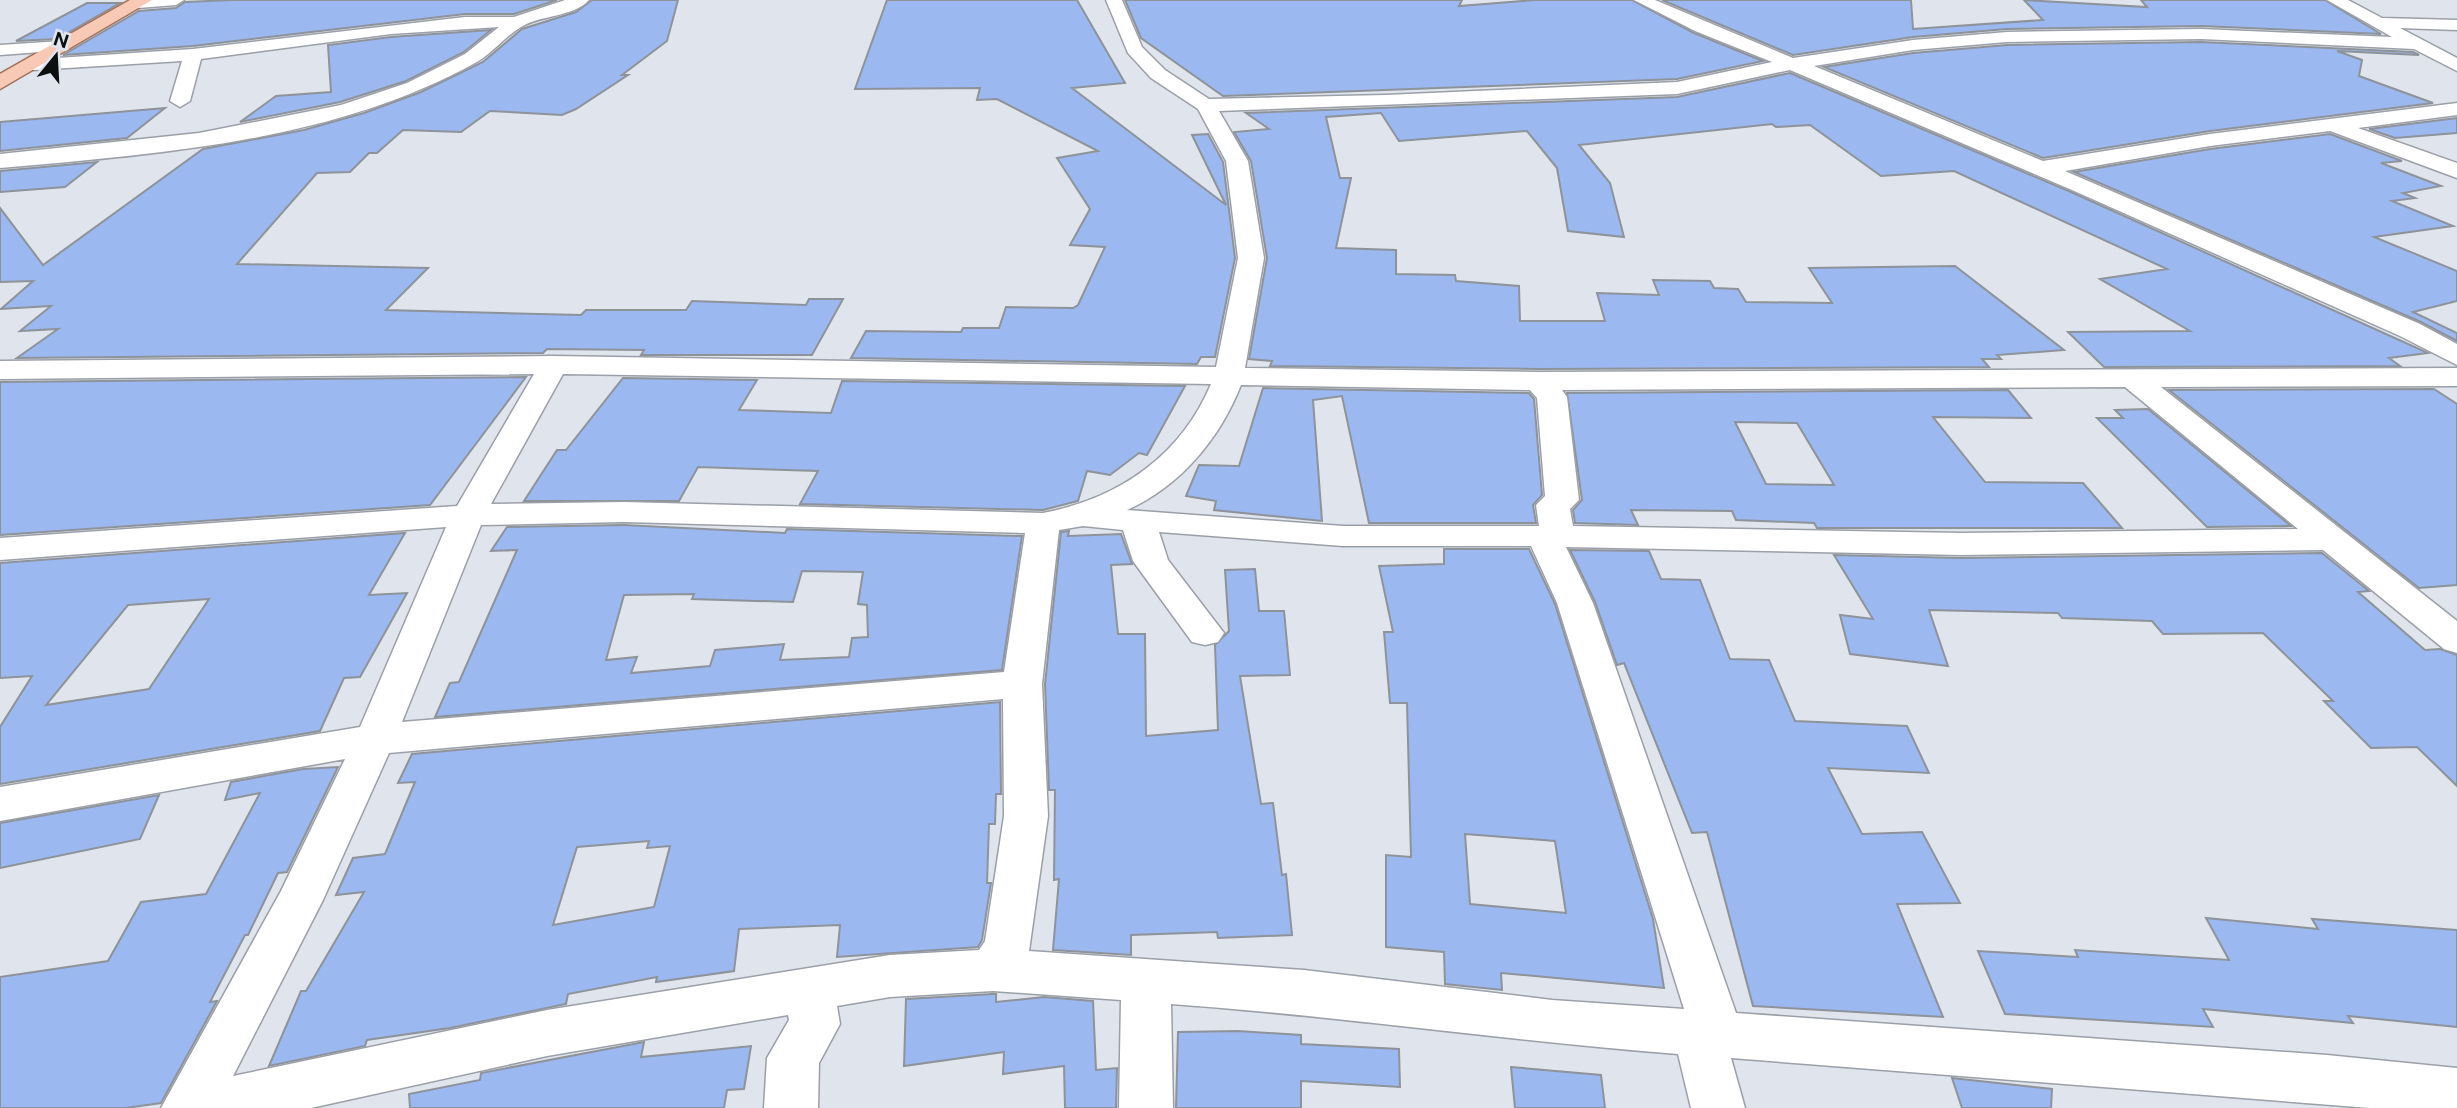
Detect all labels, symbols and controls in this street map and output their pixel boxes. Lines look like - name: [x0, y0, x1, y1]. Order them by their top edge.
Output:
- north arrow: [21, 21, 91, 91]
- text: N: [51, 27, 72, 53]

